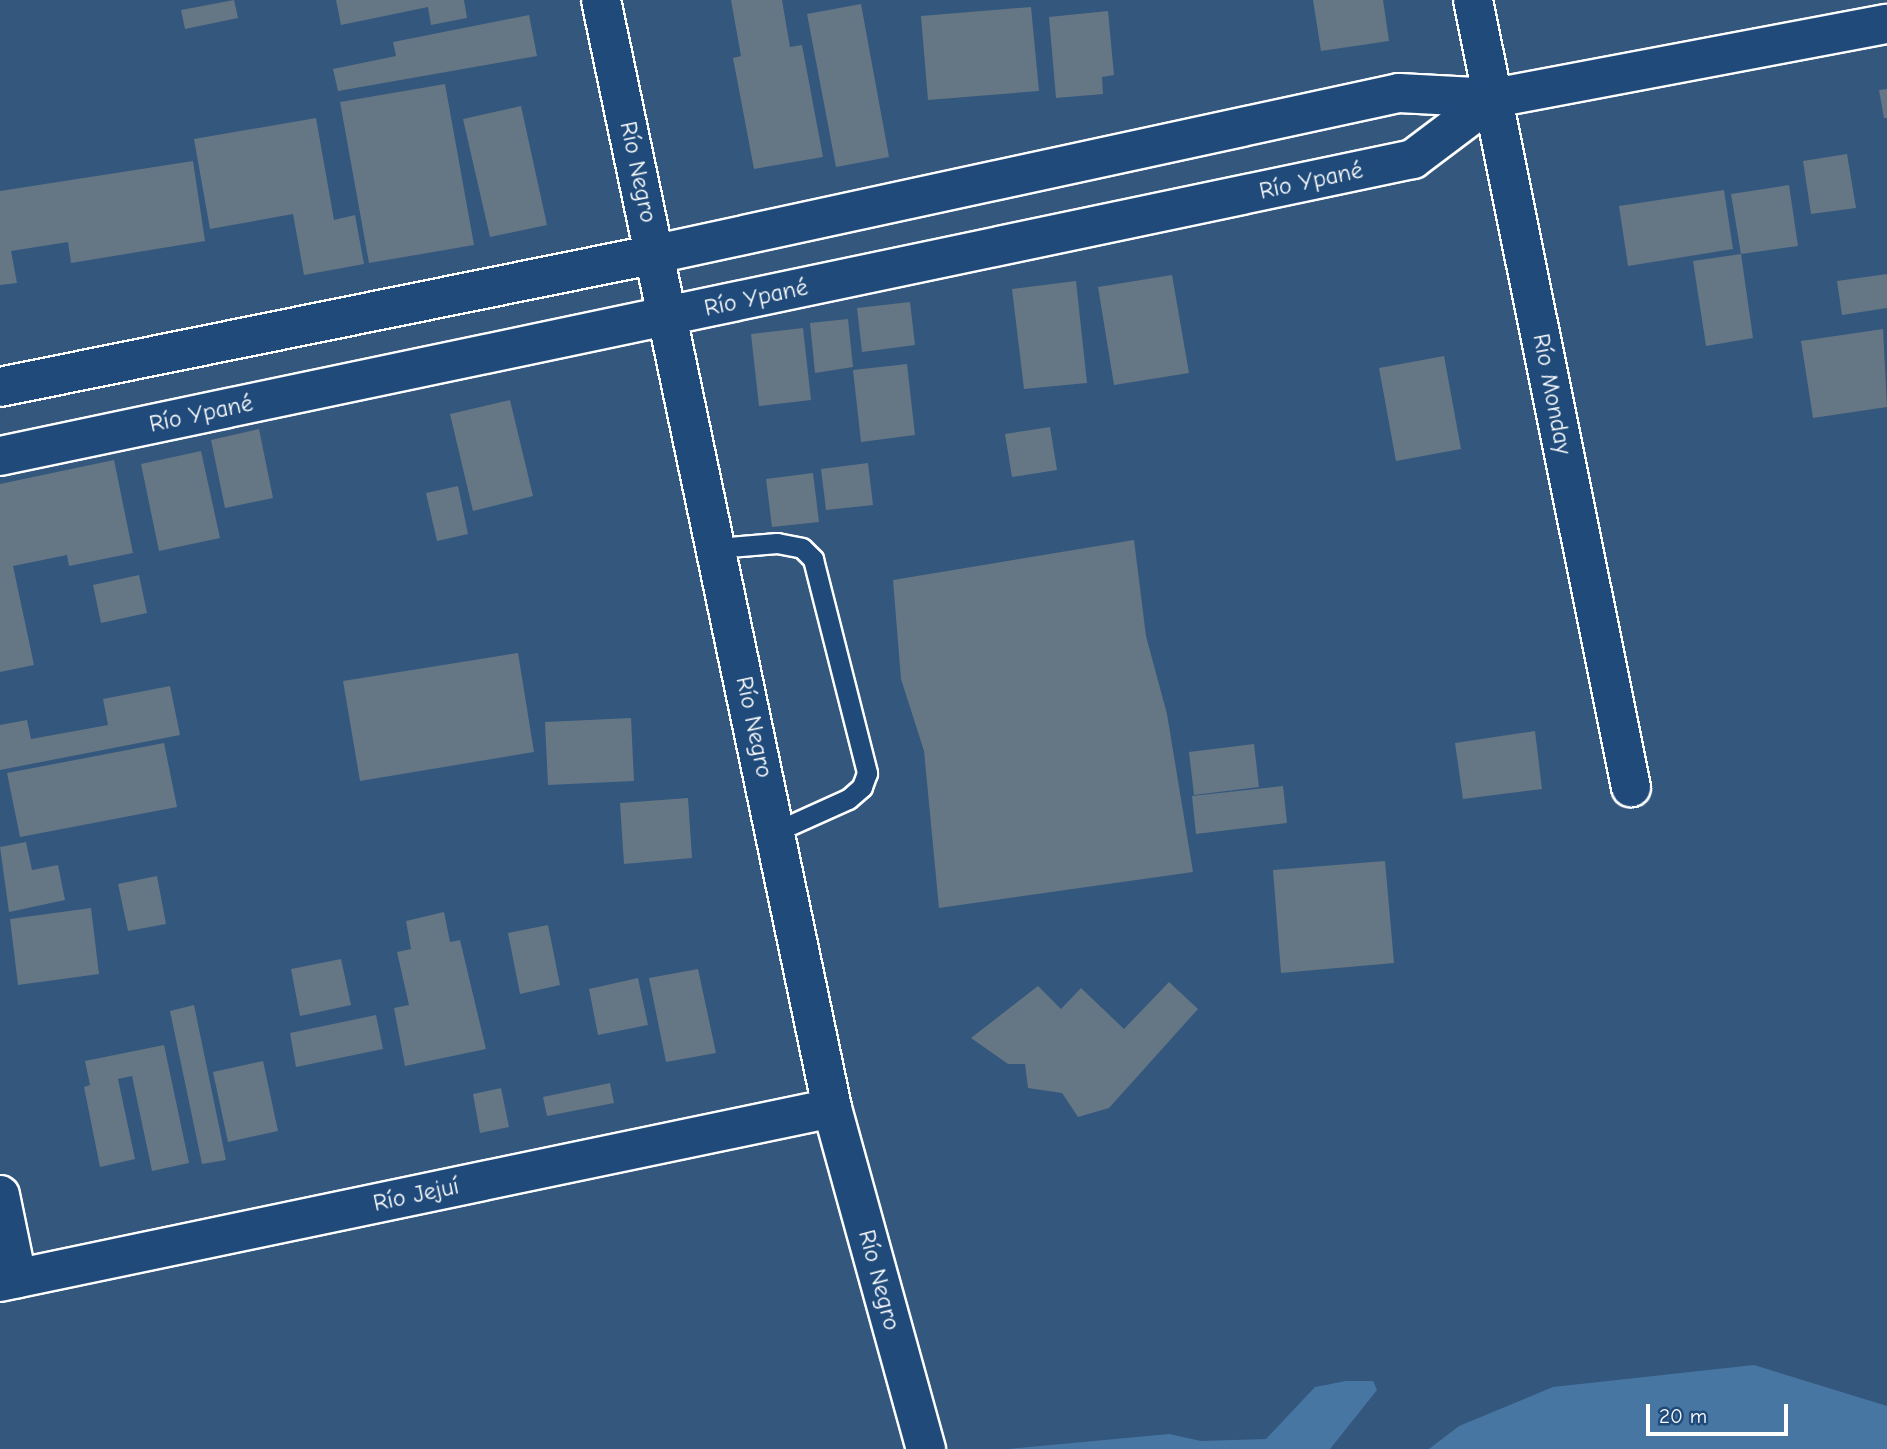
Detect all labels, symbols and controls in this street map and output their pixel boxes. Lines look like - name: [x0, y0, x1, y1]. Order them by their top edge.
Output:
- street label: Río Negro: [613, 119, 663, 225]
- street label: Río Ypané: [1257, 156, 1365, 206]
- street label: Río Ypané: [702, 273, 810, 323]
- street label: Río Monday: [1526, 331, 1578, 457]
- street label: Río Ypané: [147, 389, 255, 439]
- street label: Río Negro: [729, 674, 779, 780]
- street label: Río Jejuí: [371, 1172, 461, 1218]
- street label: Río Negro: [852, 1227, 906, 1333]
- scale bar: [1649, 1390, 1791, 1434]
- text: 20 m: [1659, 1404, 1707, 1428]

